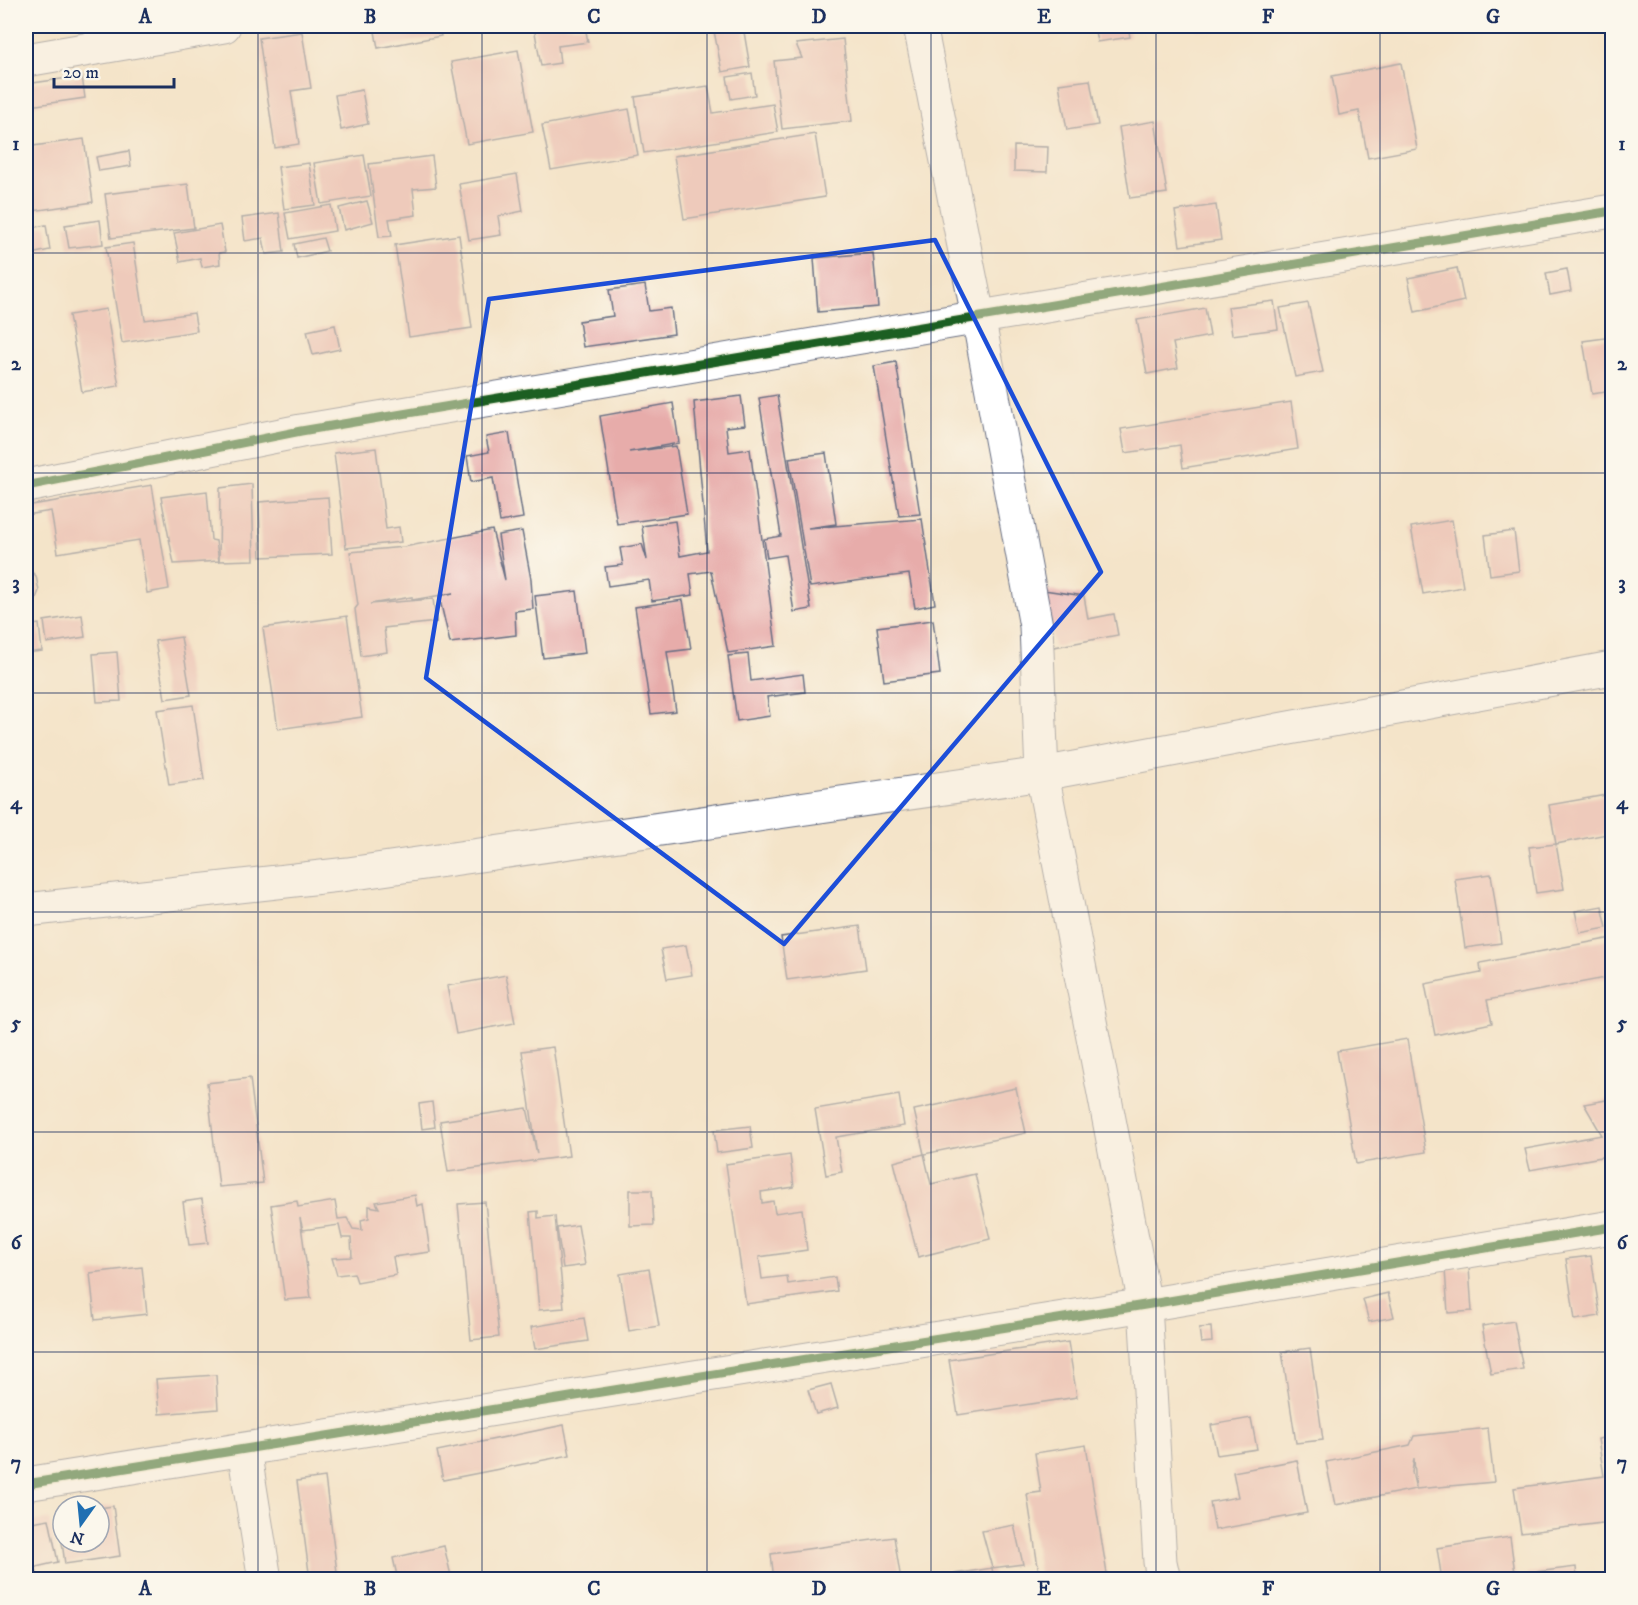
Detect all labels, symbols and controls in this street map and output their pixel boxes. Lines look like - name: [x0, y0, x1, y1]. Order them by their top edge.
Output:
- text: A: [138, 5, 153, 30]
- text: B: [364, 5, 376, 30]
- text: C: [587, 5, 601, 30]
- text: D: [812, 5, 827, 30]
- text: E: [1037, 5, 1051, 30]
- text: F: [1262, 5, 1275, 30]
- text: G: [1486, 5, 1500, 30]
- scale bar: [54, 51, 174, 89]
- text: 20 m: [63, 62, 99, 84]
- text: 1: [12, 132, 20, 157]
- text: 1: [1618, 132, 1626, 157]
- text: 2: [11, 352, 22, 377]
- text: 2: [1617, 352, 1628, 377]
- text: 3: [12, 571, 20, 596]
- text: 3: [1618, 571, 1626, 596]
- text: 4: [10, 791, 23, 816]
- text: 4: [1616, 791, 1629, 816]
- text: 5: [10, 1011, 21, 1036]
- text: 5: [1616, 1011, 1627, 1036]
- text: 6: [11, 1231, 23, 1256]
- text: 6: [1617, 1231, 1629, 1256]
- text: 7: [11, 1451, 21, 1476]
- text: 7: [1617, 1451, 1627, 1476]
- north arrow: [51, 1494, 111, 1554]
- text: N: [68, 1526, 86, 1549]
- text: A: [138, 1577, 153, 1602]
- text: B: [364, 1577, 376, 1602]
- text: C: [587, 1577, 601, 1602]
- text: D: [812, 1577, 827, 1602]
- text: E: [1037, 1577, 1051, 1602]
- text: F: [1262, 1577, 1275, 1602]
- text: G: [1486, 1577, 1500, 1602]

